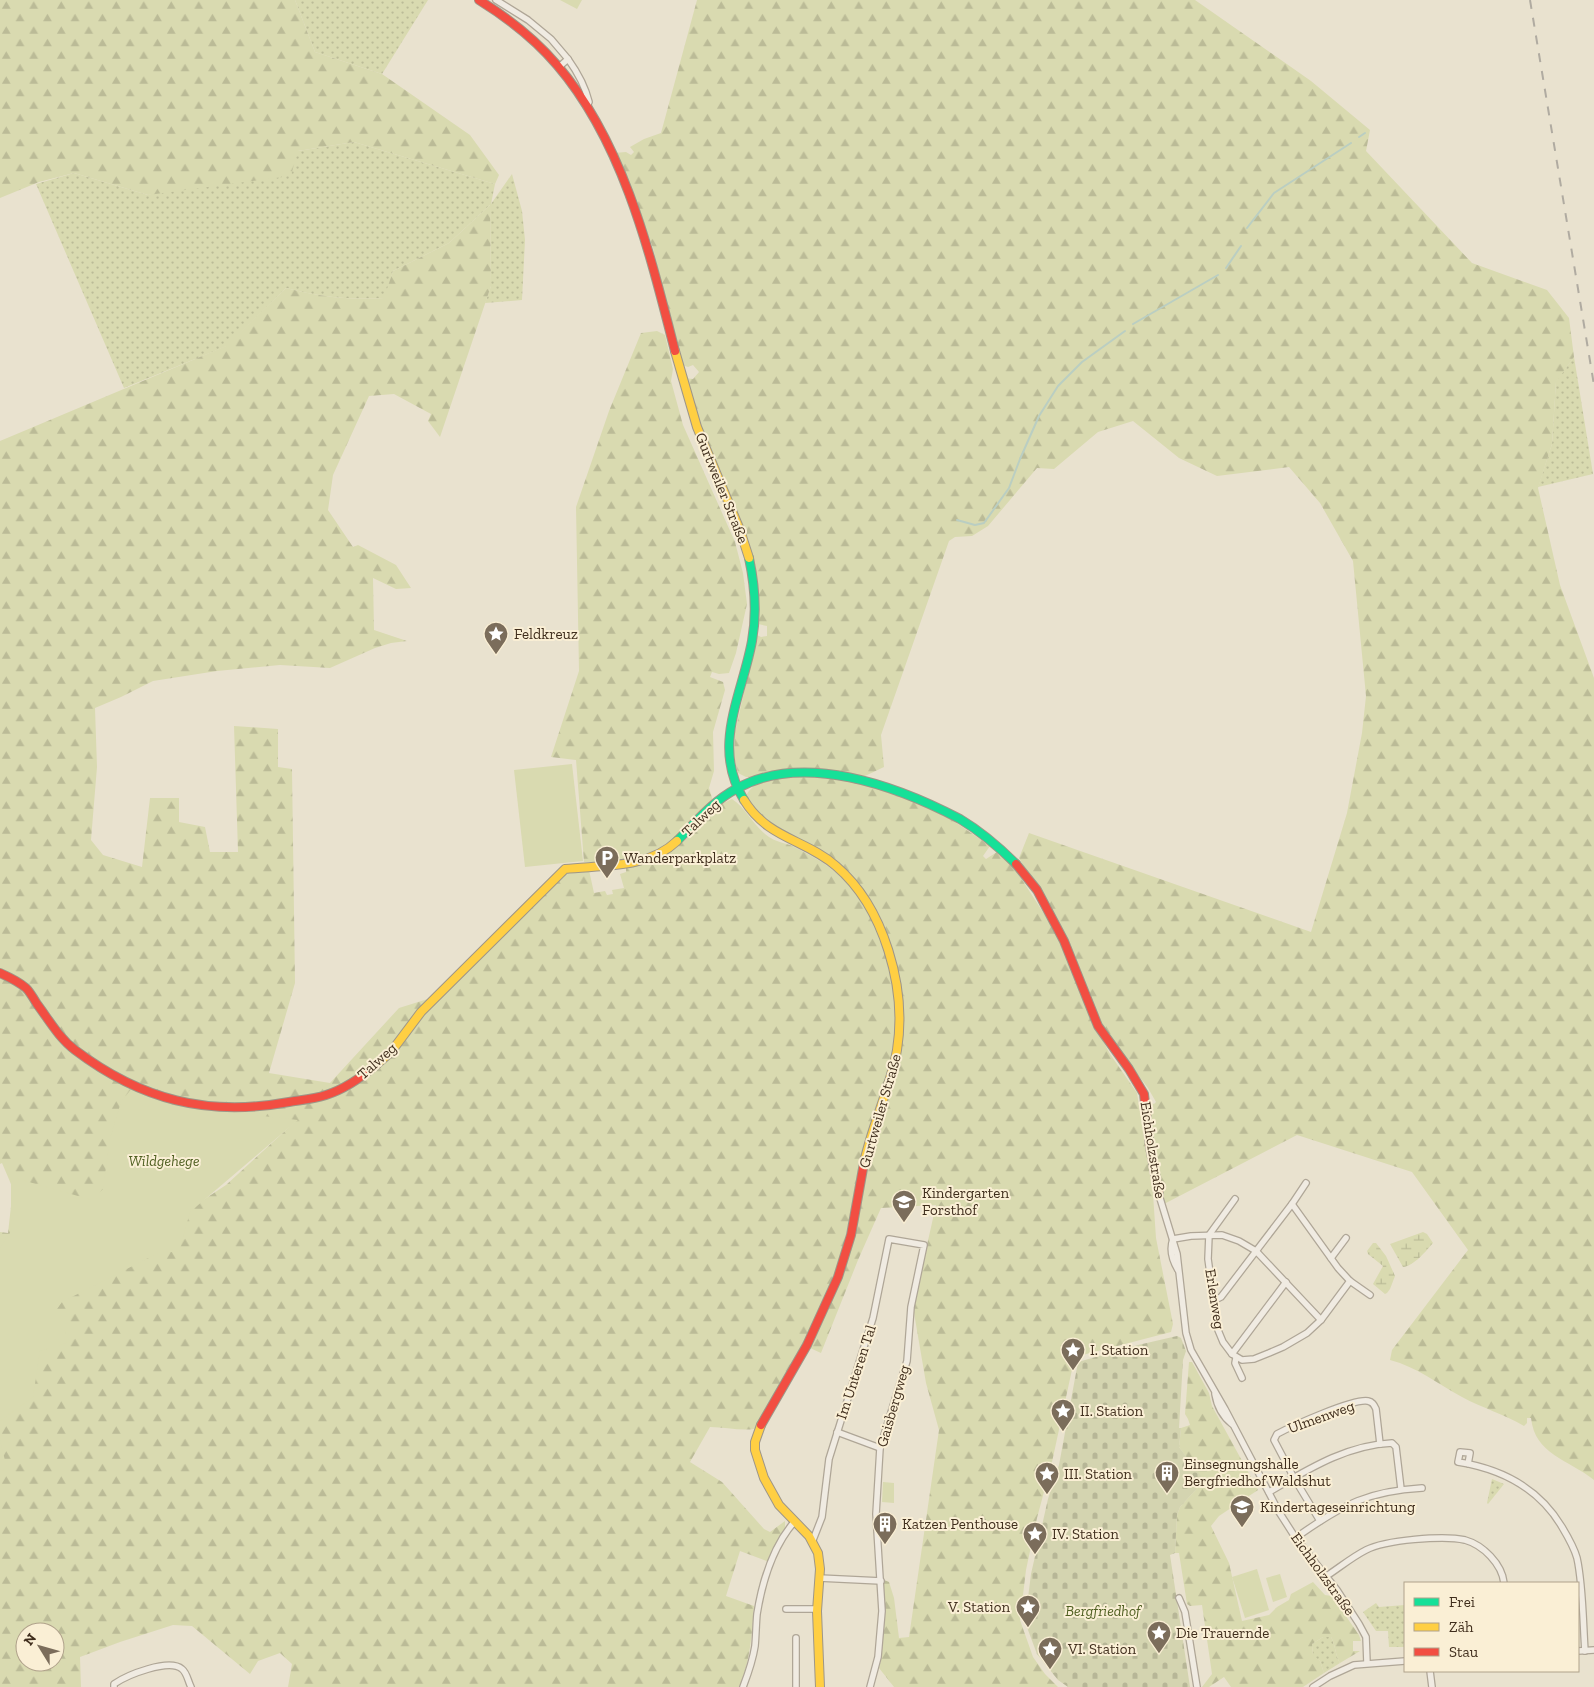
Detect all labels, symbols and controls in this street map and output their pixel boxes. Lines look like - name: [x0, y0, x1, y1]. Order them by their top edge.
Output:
- street label: Gurtweiler Straße: [692, 430, 752, 546]
- place icon: Feldkreuz: [483, 621, 509, 655]
- place label: Feldkreuz: [514, 625, 578, 643]
- street label: Talweg: [678, 795, 724, 841]
- parking icon: Wanderparkplatz: [594, 845, 620, 879]
- place label: Wanderparkplatz: [624, 849, 736, 867]
- street label: Talweg: [354, 1039, 400, 1083]
- street label: Gurtweiler Straße: [855, 1052, 905, 1170]
- street label: Eichholzstraße: [1136, 1100, 1170, 1200]
- park label: Wildgehege: [128, 1152, 200, 1170]
- place label: Kindergarten Forsthof: [922, 1184, 1009, 1219]
- school or university icon: Kindergarten Forsthof: [891, 1189, 917, 1223]
- street label: Erlenweg: [1201, 1267, 1229, 1331]
- street label: Im Unteren Tal: [832, 1323, 880, 1421]
- place icon: I. Station: [1060, 1337, 1086, 1371]
- place label: I. Station: [1090, 1341, 1149, 1359]
- street label: Gaisbergweg: [873, 1363, 913, 1449]
- street label: Ulmenweg: [1285, 1397, 1357, 1437]
- place icon: II. Station: [1050, 1398, 1076, 1432]
- place label: II. Station: [1080, 1402, 1143, 1420]
- place label: Einsegnungshalle Bergfriedhof Waldshut: [1184, 1455, 1331, 1490]
- building icon: Einsegnungshalle Bergfriedhof Waldshut: [1154, 1460, 1180, 1494]
- place icon: III. Station: [1034, 1461, 1060, 1495]
- place label: III. Station: [1064, 1465, 1132, 1483]
- school or university icon: Kindertageseinrichtung: [1229, 1494, 1255, 1528]
- place label: Kindertageseinrichtung: [1260, 1498, 1415, 1516]
- building icon: Katzen Penthouse: [872, 1511, 898, 1545]
- place label: Katzen Penthouse: [902, 1515, 1018, 1533]
- place icon: IV. Station: [1022, 1521, 1048, 1555]
- place label: IV. Station: [1052, 1525, 1119, 1543]
- street label: Eichholzstraße: [1287, 1529, 1359, 1619]
- legend: [1404, 1582, 1579, 1672]
- text: Frei: [1449, 1593, 1475, 1611]
- place icon: V. Station: [1015, 1594, 1041, 1628]
- place label: V. Station: [947, 1598, 1010, 1616]
- park label: Bergfriedhof: [1065, 1602, 1143, 1620]
- text: Zäh: [1449, 1618, 1474, 1636]
- place icon: Die Trauernde: [1146, 1620, 1172, 1654]
- north arrow: [15, 1622, 65, 1672]
- place label: Die Trauernde: [1176, 1624, 1269, 1642]
- text: N: [20, 1630, 40, 1649]
- place icon: VI. Station: [1037, 1636, 1063, 1670]
- place label: VI. Station: [1067, 1640, 1136, 1658]
- text: Stau: [1449, 1643, 1479, 1661]

